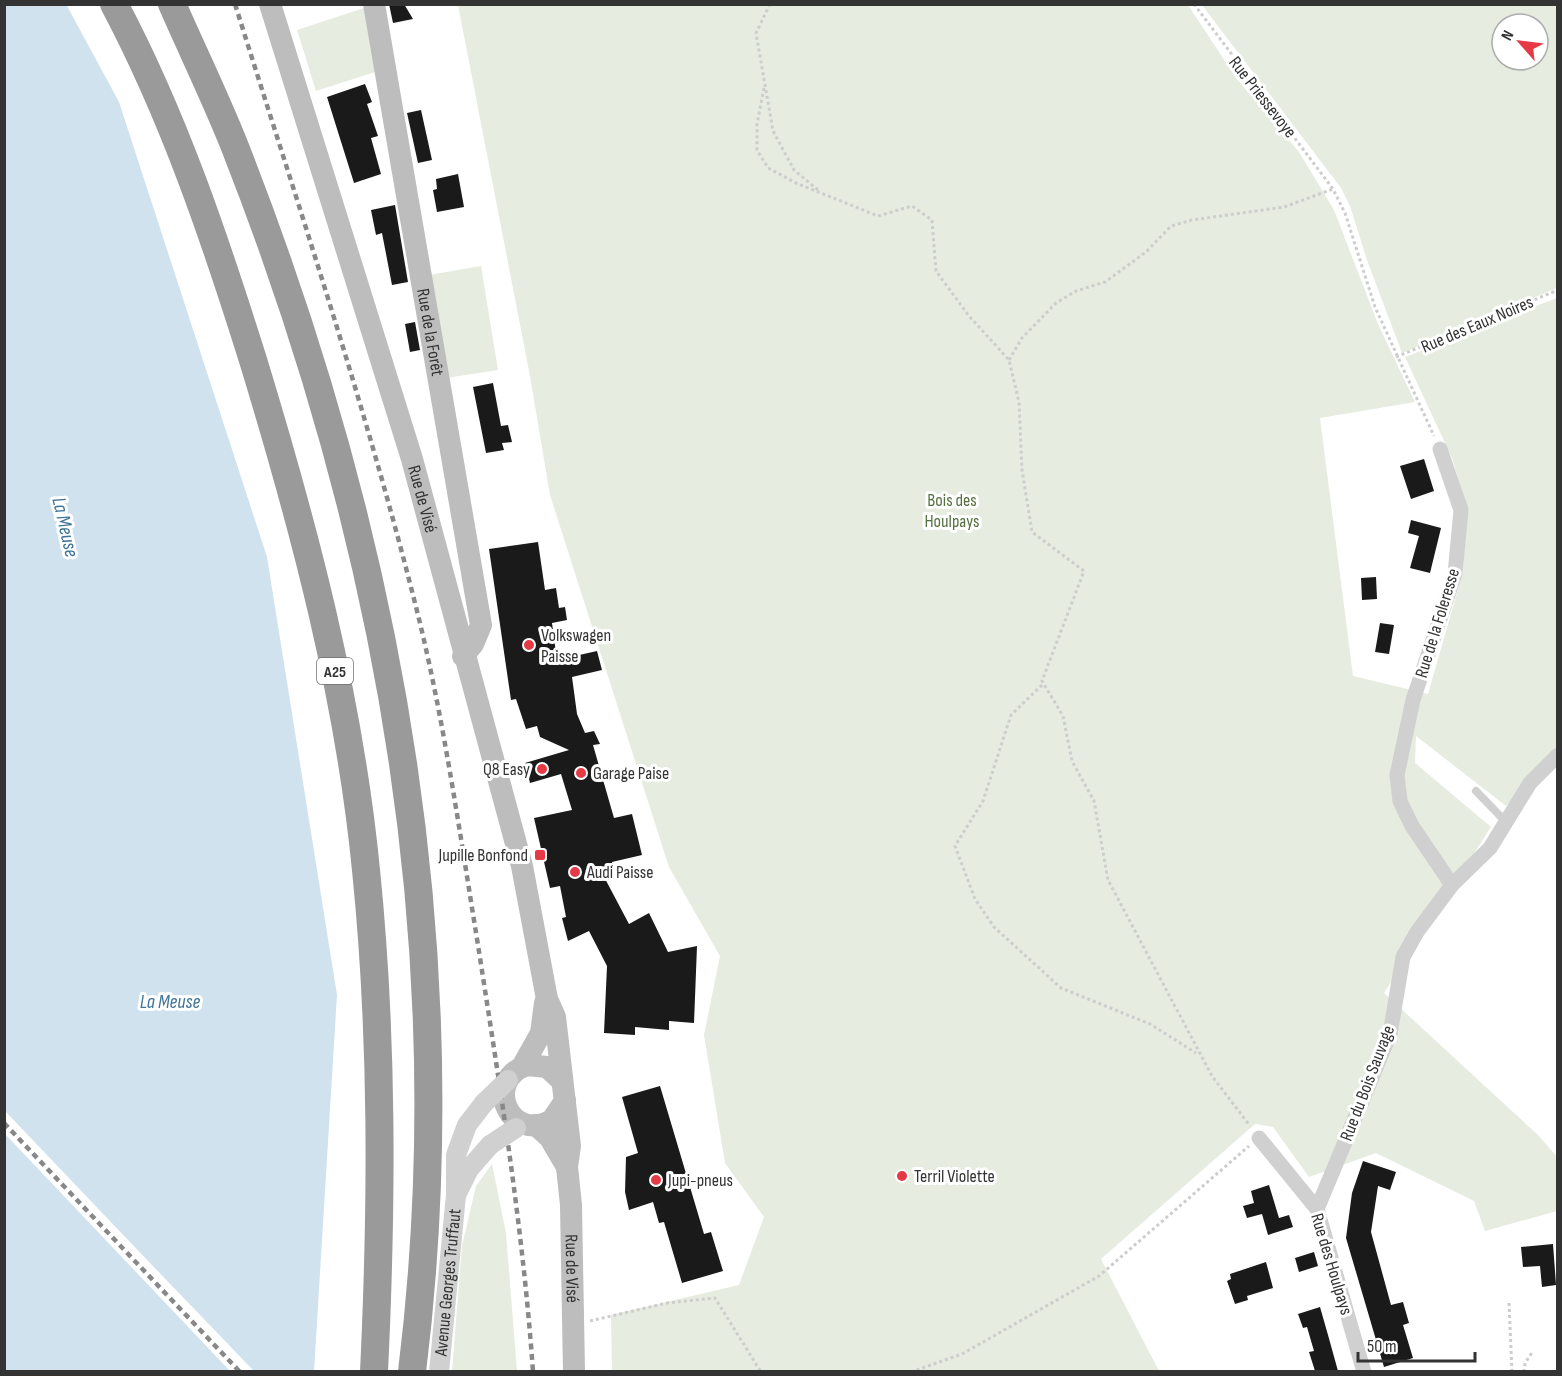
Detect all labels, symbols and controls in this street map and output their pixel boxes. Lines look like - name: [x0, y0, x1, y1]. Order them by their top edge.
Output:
- north arrow: [1490, 12, 1550, 72]
- text: N: [1498, 27, 1518, 44]
- street label: Rue Priessevoye: [1224, 53, 1301, 142]
- street label: Rue de la Forêt: [412, 287, 448, 378]
- street label: Rue des Eaux Noires: [1418, 291, 1536, 358]
- street label: Rue de Visé: [403, 463, 441, 535]
- park label: Bois des Houlpays: [924, 490, 980, 532]
- water label: La Meuse: [47, 495, 84, 560]
- street label: Rue de la Foleresse: [1411, 566, 1464, 680]
- place label: Volkswagen Paisse: [541, 625, 611, 667]
- marker: Volkswagen Paisse: [522, 638, 536, 652]
- road number: A25: [317, 658, 353, 684]
- place label: Q8 Easy: [483, 759, 530, 780]
- marker: Q8 Easy: [535, 762, 549, 776]
- place label: Garage Paise: [593, 763, 669, 784]
- marker: Garage Paise: [574, 766, 588, 780]
- place label: Jupille Bonfond: [438, 845, 528, 866]
- marker: Jupille Bonfond: [533, 848, 547, 862]
- place label: Audi Paisse: [586, 862, 654, 883]
- marker: Audi Paisse: [568, 865, 582, 879]
- water label: La Meuse: [140, 990, 201, 1014]
- street label: Rue du Bois Sauvage: [1336, 1022, 1399, 1144]
- place label: Terril Violette: [914, 1166, 995, 1187]
- marker: Terril Violette: [895, 1169, 909, 1183]
- place label: Jupi-pneus: [667, 1170, 733, 1191]
- marker: Jupi-pneus: [649, 1173, 663, 1187]
- street label: Avenue Georges Truffaut: [430, 1207, 466, 1358]
- street label: Rue des Houlpays: [1306, 1211, 1357, 1317]
- street label: Rue de Visé: [561, 1234, 583, 1303]
- scale bar: [1358, 1325, 1475, 1363]
- text: 50 m: [1367, 1336, 1397, 1357]

